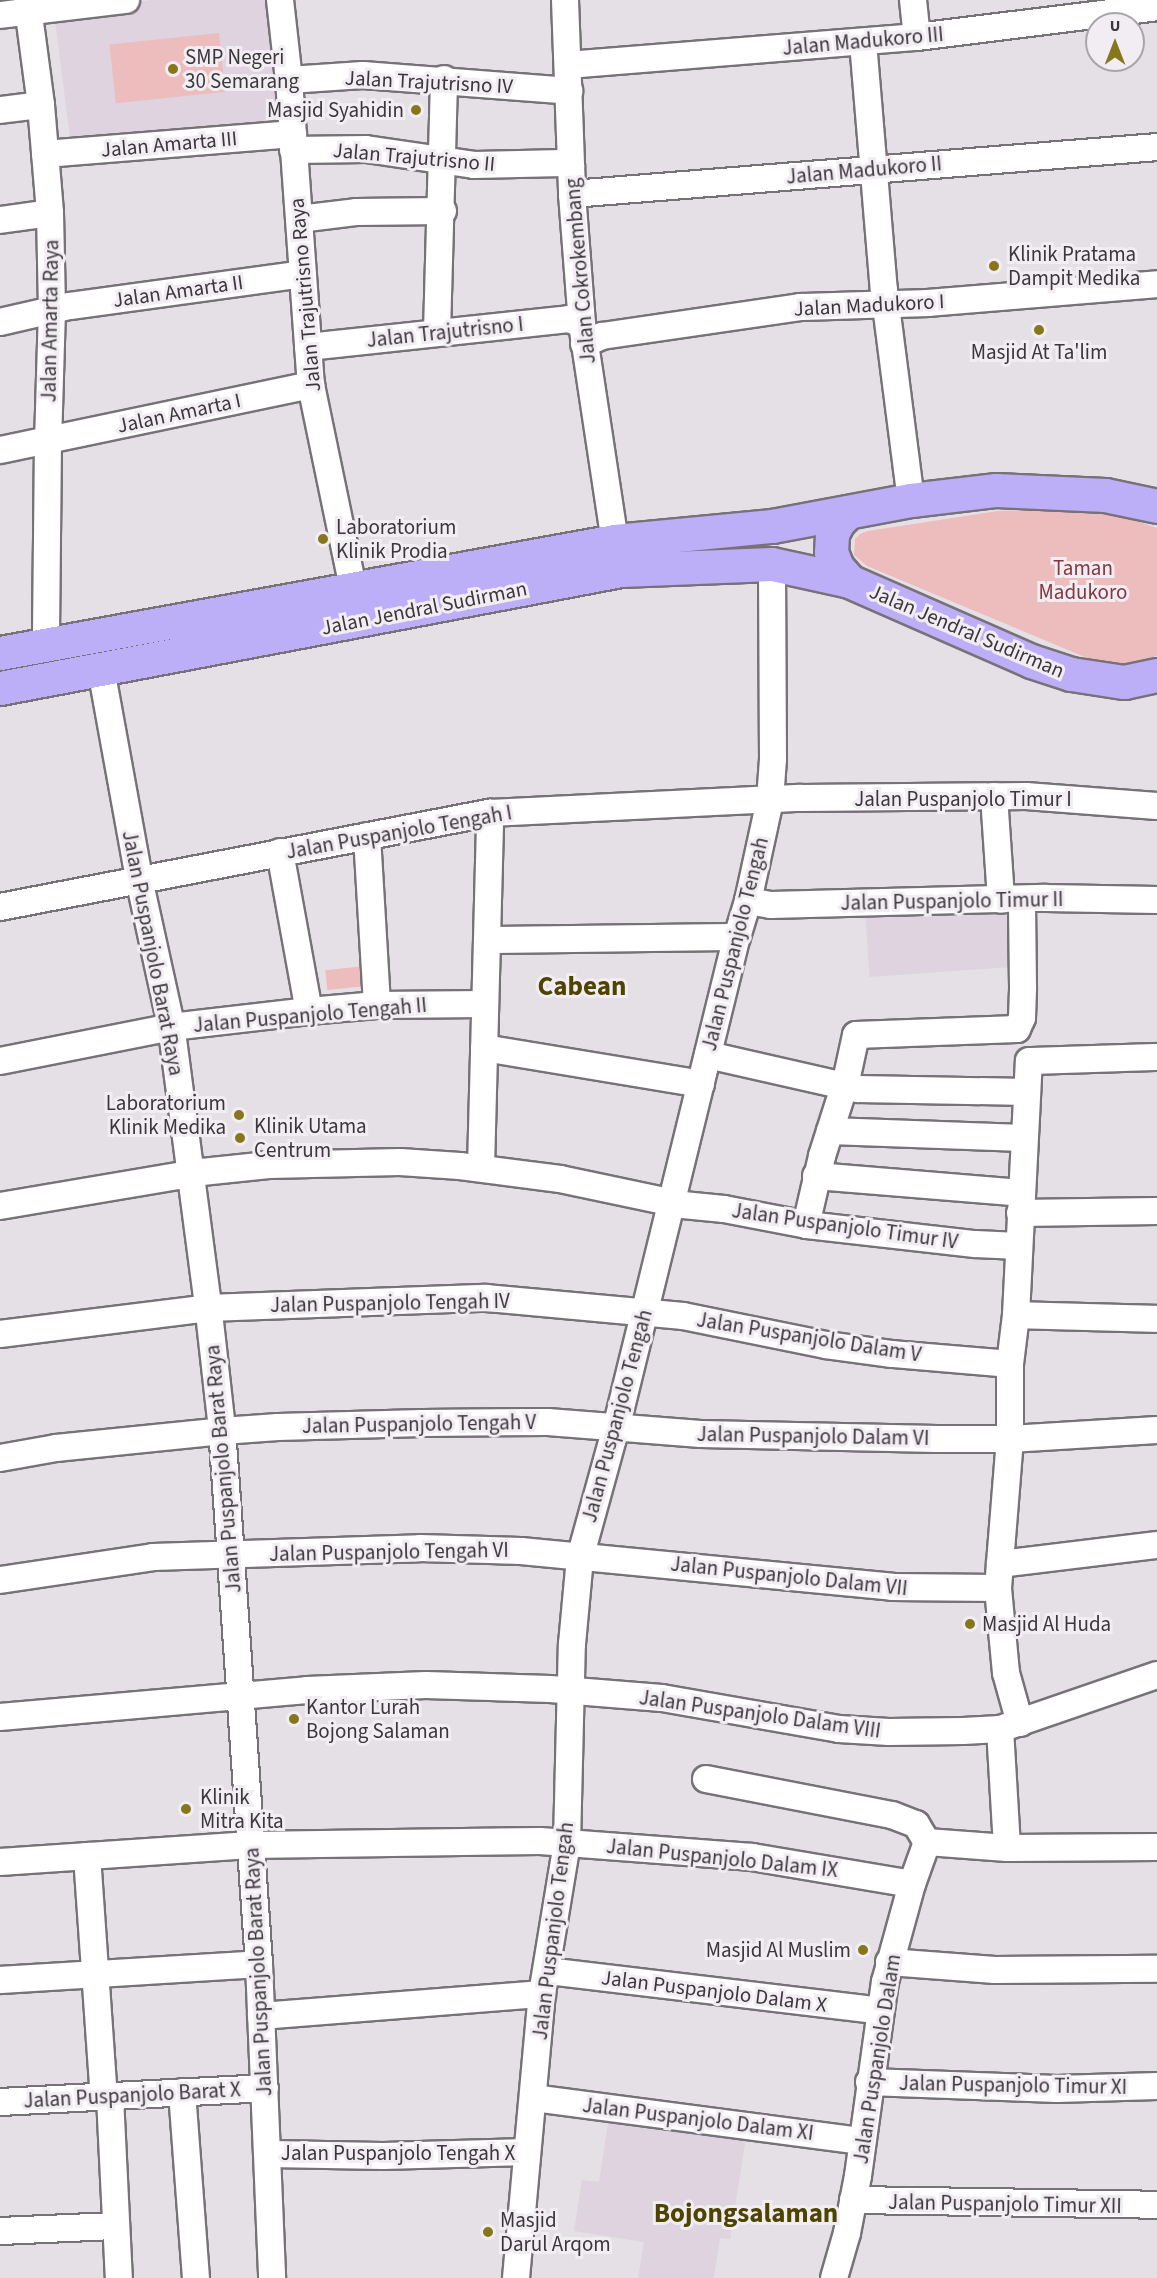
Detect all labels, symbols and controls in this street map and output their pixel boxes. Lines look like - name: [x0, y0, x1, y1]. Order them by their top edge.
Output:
- north arrow: [1085, 12, 1145, 72]
- text: U: [1110, 15, 1120, 37]
- street label: Jalan Madukoro III: [781, 21, 945, 61]
- place label: SMP Negeri 30 Semarang: [185, 44, 299, 94]
- marker: SMP Negeri 30 Semarang: [166, 62, 180, 76]
- street label: Jalan Trajutrisno IV: [344, 65, 514, 99]
- place label: Masjid Syahidin: [267, 97, 404, 123]
- marker: Masjid Syahidin: [409, 103, 423, 117]
- street label: Jalan Amarta III: [100, 125, 238, 163]
- street label: Jalan Trajutrisno II: [332, 137, 496, 177]
- street label: Jalan Madukoro II: [785, 151, 943, 189]
- street label: Jalan Cokrokembang: [559, 177, 601, 365]
- street label: Jalan Trajutrisno Raya: [284, 197, 326, 393]
- street label: Jalan Amarta Raya: [36, 239, 64, 403]
- place label: Klinik Pratama Dampit Medika: [1008, 241, 1140, 291]
- marker: Klinik Pratama Dampit Medika: [985, 257, 1003, 275]
- street label: Jalan Amarta II: [111, 269, 245, 313]
- street label: Jalan Madukoro I: [793, 288, 945, 322]
- street label: Jalan Trajutrisno I: [365, 311, 525, 353]
- marker: Masjid At Ta'lim: [1032, 323, 1046, 337]
- place label: Masjid At Ta'lim: [971, 339, 1107, 365]
- street label: Jalan Amarta I: [115, 388, 243, 438]
- place label: Laboratorium Klinik Prodia: [336, 514, 456, 564]
- marker: Laboratorium Klinik Prodia: [314, 530, 332, 548]
- park label: Taman Madukoro: [1039, 555, 1127, 605]
- street label: Jalan Jendral Sudirman: [319, 576, 529, 640]
- street label: Jalan Jendral Sudirman: [866, 579, 1068, 683]
- street label: Jalan Puspanjolo Timur I: [854, 786, 1072, 812]
- street label: Jalan Puspanjolo Tengah I: [284, 800, 514, 864]
- street label: Jalan Puspanjolo Barat Raya: [117, 828, 189, 1078]
- street label: Jalan Puspanjolo Tengah: [696, 835, 774, 1053]
- street label: Jalan Puspanjolo Timur II: [840, 886, 1064, 916]
- district label: Cabean: [538, 971, 626, 1003]
- street label: Jalan Puspanjolo Tengah II: [192, 992, 428, 1038]
- place label: Laboratorium Klinik Medika: [106, 1090, 226, 1140]
- marker: Laboratorium Klinik Medika: [230, 1106, 248, 1124]
- place label: Klinik Utama Centrum: [254, 1113, 367, 1163]
- marker: Klinik Utama Centrum: [231, 1129, 249, 1147]
- street label: Jalan Puspanjolo Timur IV: [730, 1198, 960, 1254]
- street label: Jalan Puspanjolo Tengah IV: [270, 1288, 510, 1318]
- street label: Jalan Puspanjolo Tengah: [576, 1307, 658, 1525]
- street label: Jalan Puspanjolo Dalam V: [695, 1307, 923, 1367]
- street label: Jalan Puspanjolo Barat Raya: [200, 1344, 246, 1594]
- street label: Jalan Puspanjolo Tengah V: [302, 1409, 536, 1439]
- street label: Jalan Puspanjolo Dalam VI: [696, 1421, 930, 1451]
- street label: Jalan Puspanjolo Tengah VI: [269, 1537, 509, 1567]
- street label: Jalan Puspanjolo Dalam VII: [669, 1551, 909, 1601]
- place label: Masjid Al Huda: [982, 1611, 1111, 1637]
- marker: Masjid Al Huda: [963, 1617, 977, 1631]
- street label: Jalan Puspanjolo Dalam VIII: [638, 1685, 882, 1743]
- place label: Kantor Lurah Bojong Salaman: [306, 1694, 450, 1744]
- marker: Kantor Lurah Bojong Salaman: [287, 1712, 301, 1726]
- place label: Klinik Mitra Kita: [200, 1784, 284, 1834]
- marker: Klinik Mitra Kita: [177, 1800, 195, 1818]
- street label: Jalan Puspanjolo Tengah: [527, 1821, 579, 2041]
- street label: Jalan Puspanjolo Dalam IX: [605, 1833, 839, 1883]
- street label: Jalan Puspanjolo Barat Raya: [239, 1847, 277, 2097]
- place label: Masjid Al Muslim: [706, 1937, 851, 1963]
- marker: Masjid Al Muslim: [856, 1943, 870, 1957]
- street label: Jalan Puspanjolo Dalam: [848, 1952, 906, 2166]
- street label: Jalan Puspanjolo Dalam X: [600, 1965, 828, 2017]
- street label: Jalan Puspanjolo Timur XI: [899, 2070, 1127, 2100]
- street label: Jalan Puspanjolo Barat X: [23, 2077, 241, 2113]
- street label: Jalan Puspanjolo Dalam XI: [581, 2092, 815, 2146]
- street label: Jalan Puspanjolo Tengah X: [281, 2140, 515, 2166]
- street label: Jalan Puspanjolo Timur XII: [888, 2189, 1122, 2219]
- district label: Bojongsalaman: [654, 2198, 838, 2230]
- place label: Masjid Darul Arqom: [500, 2207, 611, 2257]
- marker: Masjid Darul Arqom: [481, 2225, 495, 2239]

